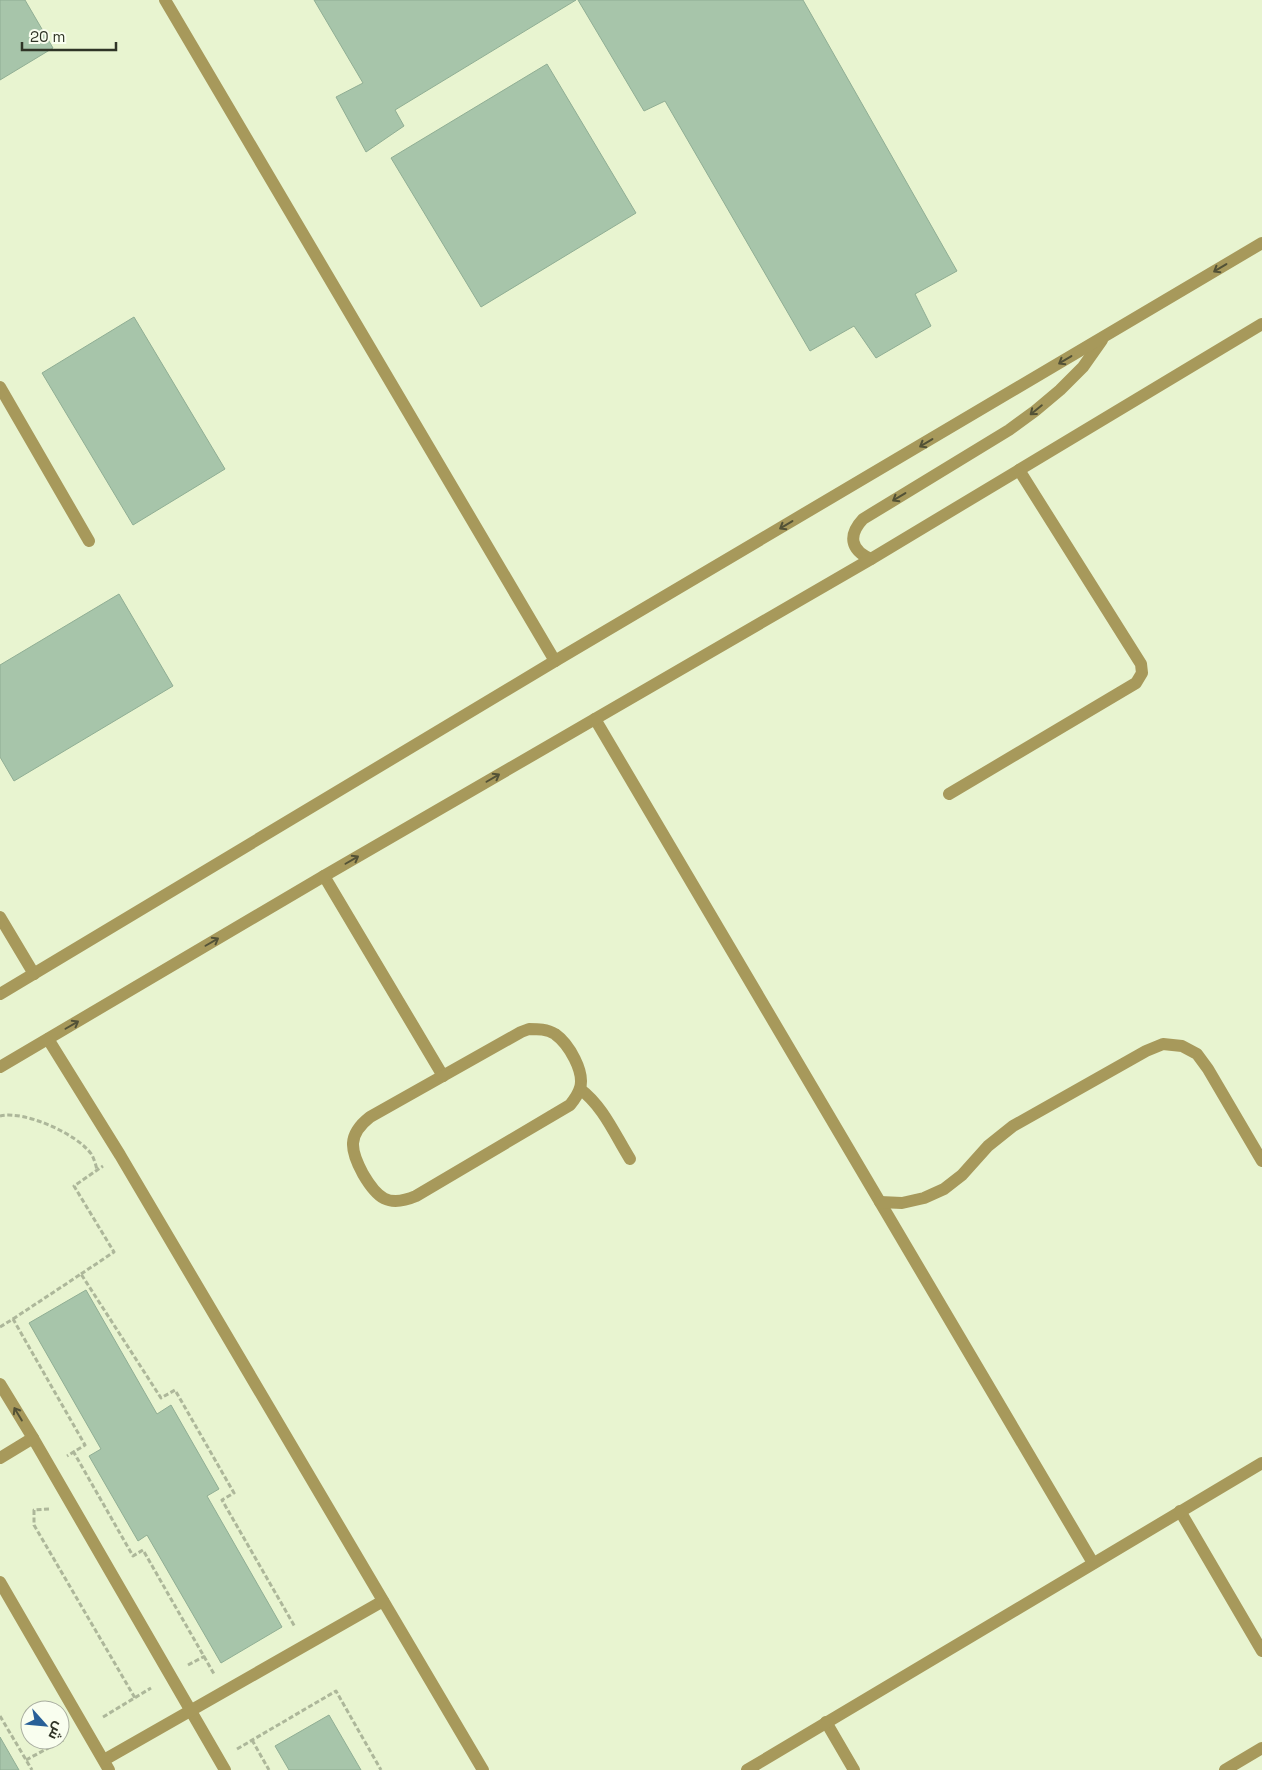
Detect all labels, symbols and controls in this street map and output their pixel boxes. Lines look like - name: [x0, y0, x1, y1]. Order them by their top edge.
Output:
- scale bar: [22, 20, 116, 52]
- text: 20 m: [30, 27, 65, 46]
- one-way arrow: [1214, 263, 1228, 273]
- one-way arrow: [1059, 355, 1073, 365]
- one-way arrow: [1030, 404, 1043, 415]
- one-way arrow: [919, 438, 933, 448]
- one-way arrow: [893, 492, 907, 502]
- one-way arrow: [779, 521, 793, 531]
- one-way arrow: [485, 773, 500, 783]
- one-way arrow: [345, 855, 360, 865]
- one-way arrow: [205, 937, 219, 947]
- one-way arrow: [65, 1019, 79, 1029]
- one-way arrow: [13, 1407, 23, 1421]
- north arrow: [20, 1700, 70, 1750]
- text: ش: [44, 1719, 69, 1743]

